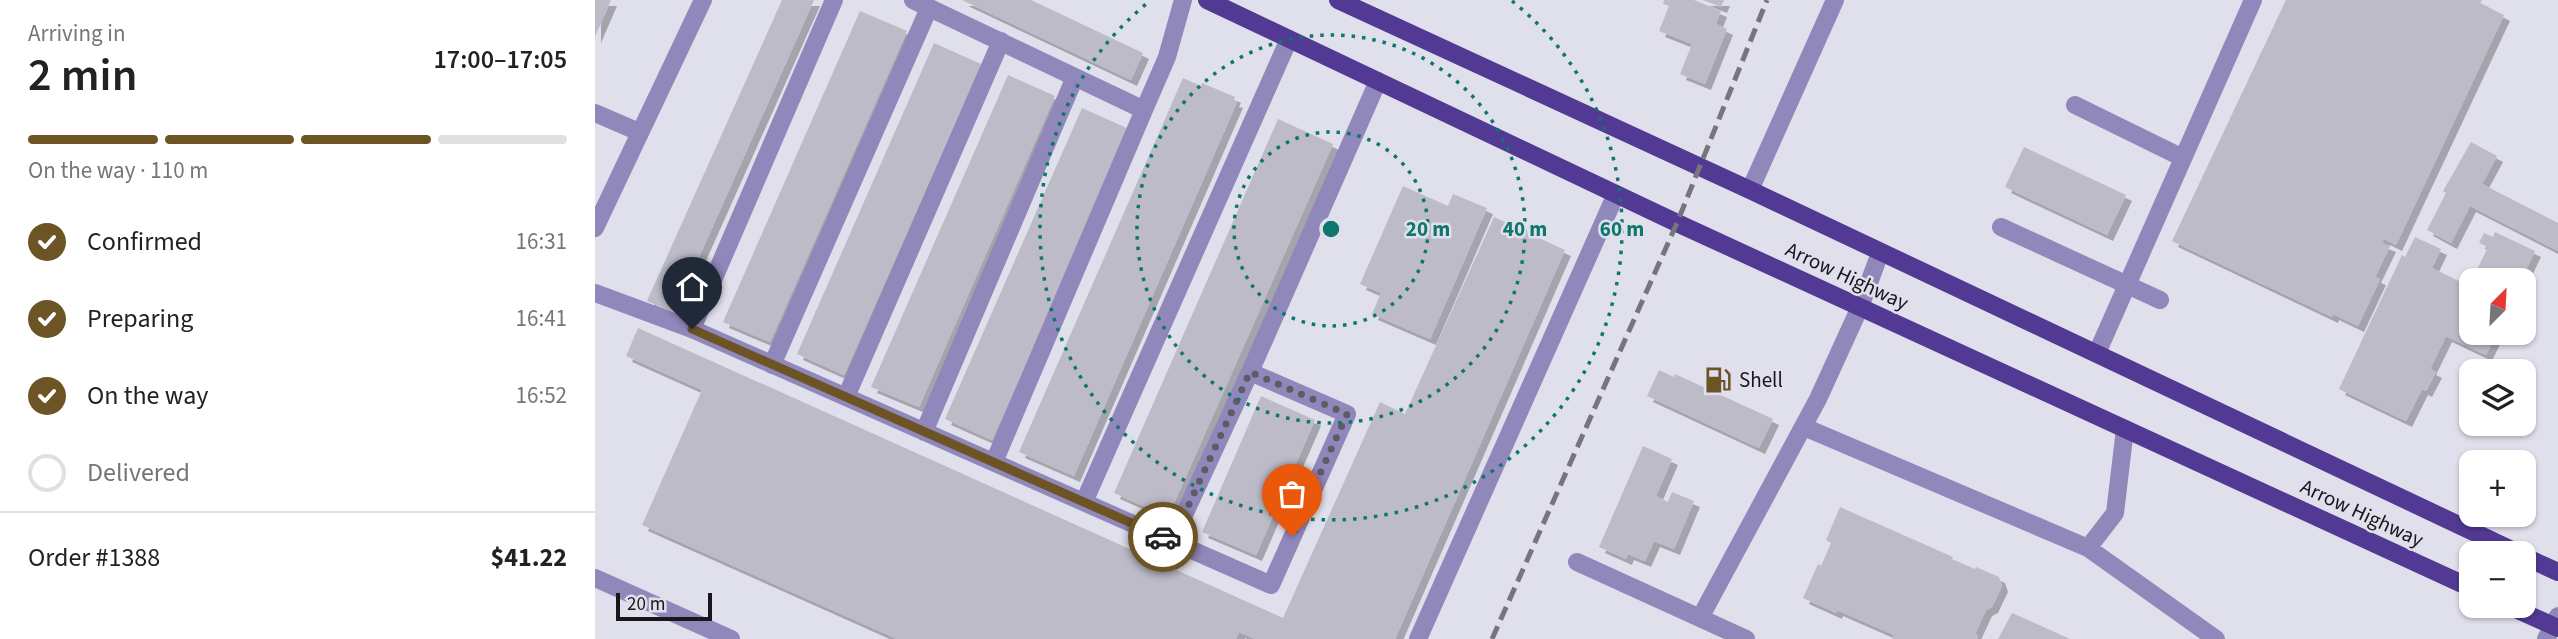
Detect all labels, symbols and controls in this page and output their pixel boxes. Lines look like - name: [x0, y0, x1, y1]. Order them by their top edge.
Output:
- text: Arriving in: [28, 17, 126, 50]
- text: 17:00–17:05: [434, 41, 567, 78]
- text: 2 min: [28, 43, 137, 108]
- text: On the way · 110 m: [28, 154, 208, 187]
- text: 20 m: [1406, 214, 1450, 244]
- text: 40 m: [1503, 214, 1547, 244]
- text: 60 m: [1600, 214, 1644, 244]
- centre of rings: [1319, 217, 1343, 241]
- icon: check: [28, 223, 66, 261]
- text: Confirmed: [87, 223, 202, 260]
- text: 16:31: [516, 225, 567, 258]
- street label: Arrow Highway: [1781, 234, 1914, 318]
- pin: [662, 257, 722, 329]
- icon: home: [673, 268, 711, 306]
- north arrow: [2459, 268, 2536, 345]
- map controls: [2459, 268, 2536, 618]
- icon: check: [28, 300, 66, 338]
- text: Preparing: [87, 300, 193, 337]
- text: 16:41: [516, 302, 567, 335]
- button: layers: [2459, 359, 2536, 436]
- fuel station icon: Shell: [1703, 365, 1733, 395]
- place label: Shell: [1739, 365, 1783, 395]
- icon: check: [28, 377, 66, 415]
- text: On the way: [87, 377, 208, 414]
- text: 16:52: [516, 379, 567, 412]
- button: +: [2459, 450, 2536, 527]
- text: Delivered: [87, 454, 190, 491]
- pin: [1262, 464, 1322, 536]
- street label: Arrow Highway: [2296, 471, 2429, 555]
- icon: bag: [1273, 475, 1311, 513]
- courier: [1128, 502, 1198, 572]
- icon: car: [1144, 518, 1182, 556]
- text: Order #1388: [28, 539, 160, 576]
- text: $41.22: [491, 539, 567, 576]
- button: −: [2459, 541, 2536, 618]
- scale bar: [616, 590, 712, 622]
- text: 20 m: [627, 591, 665, 618]

